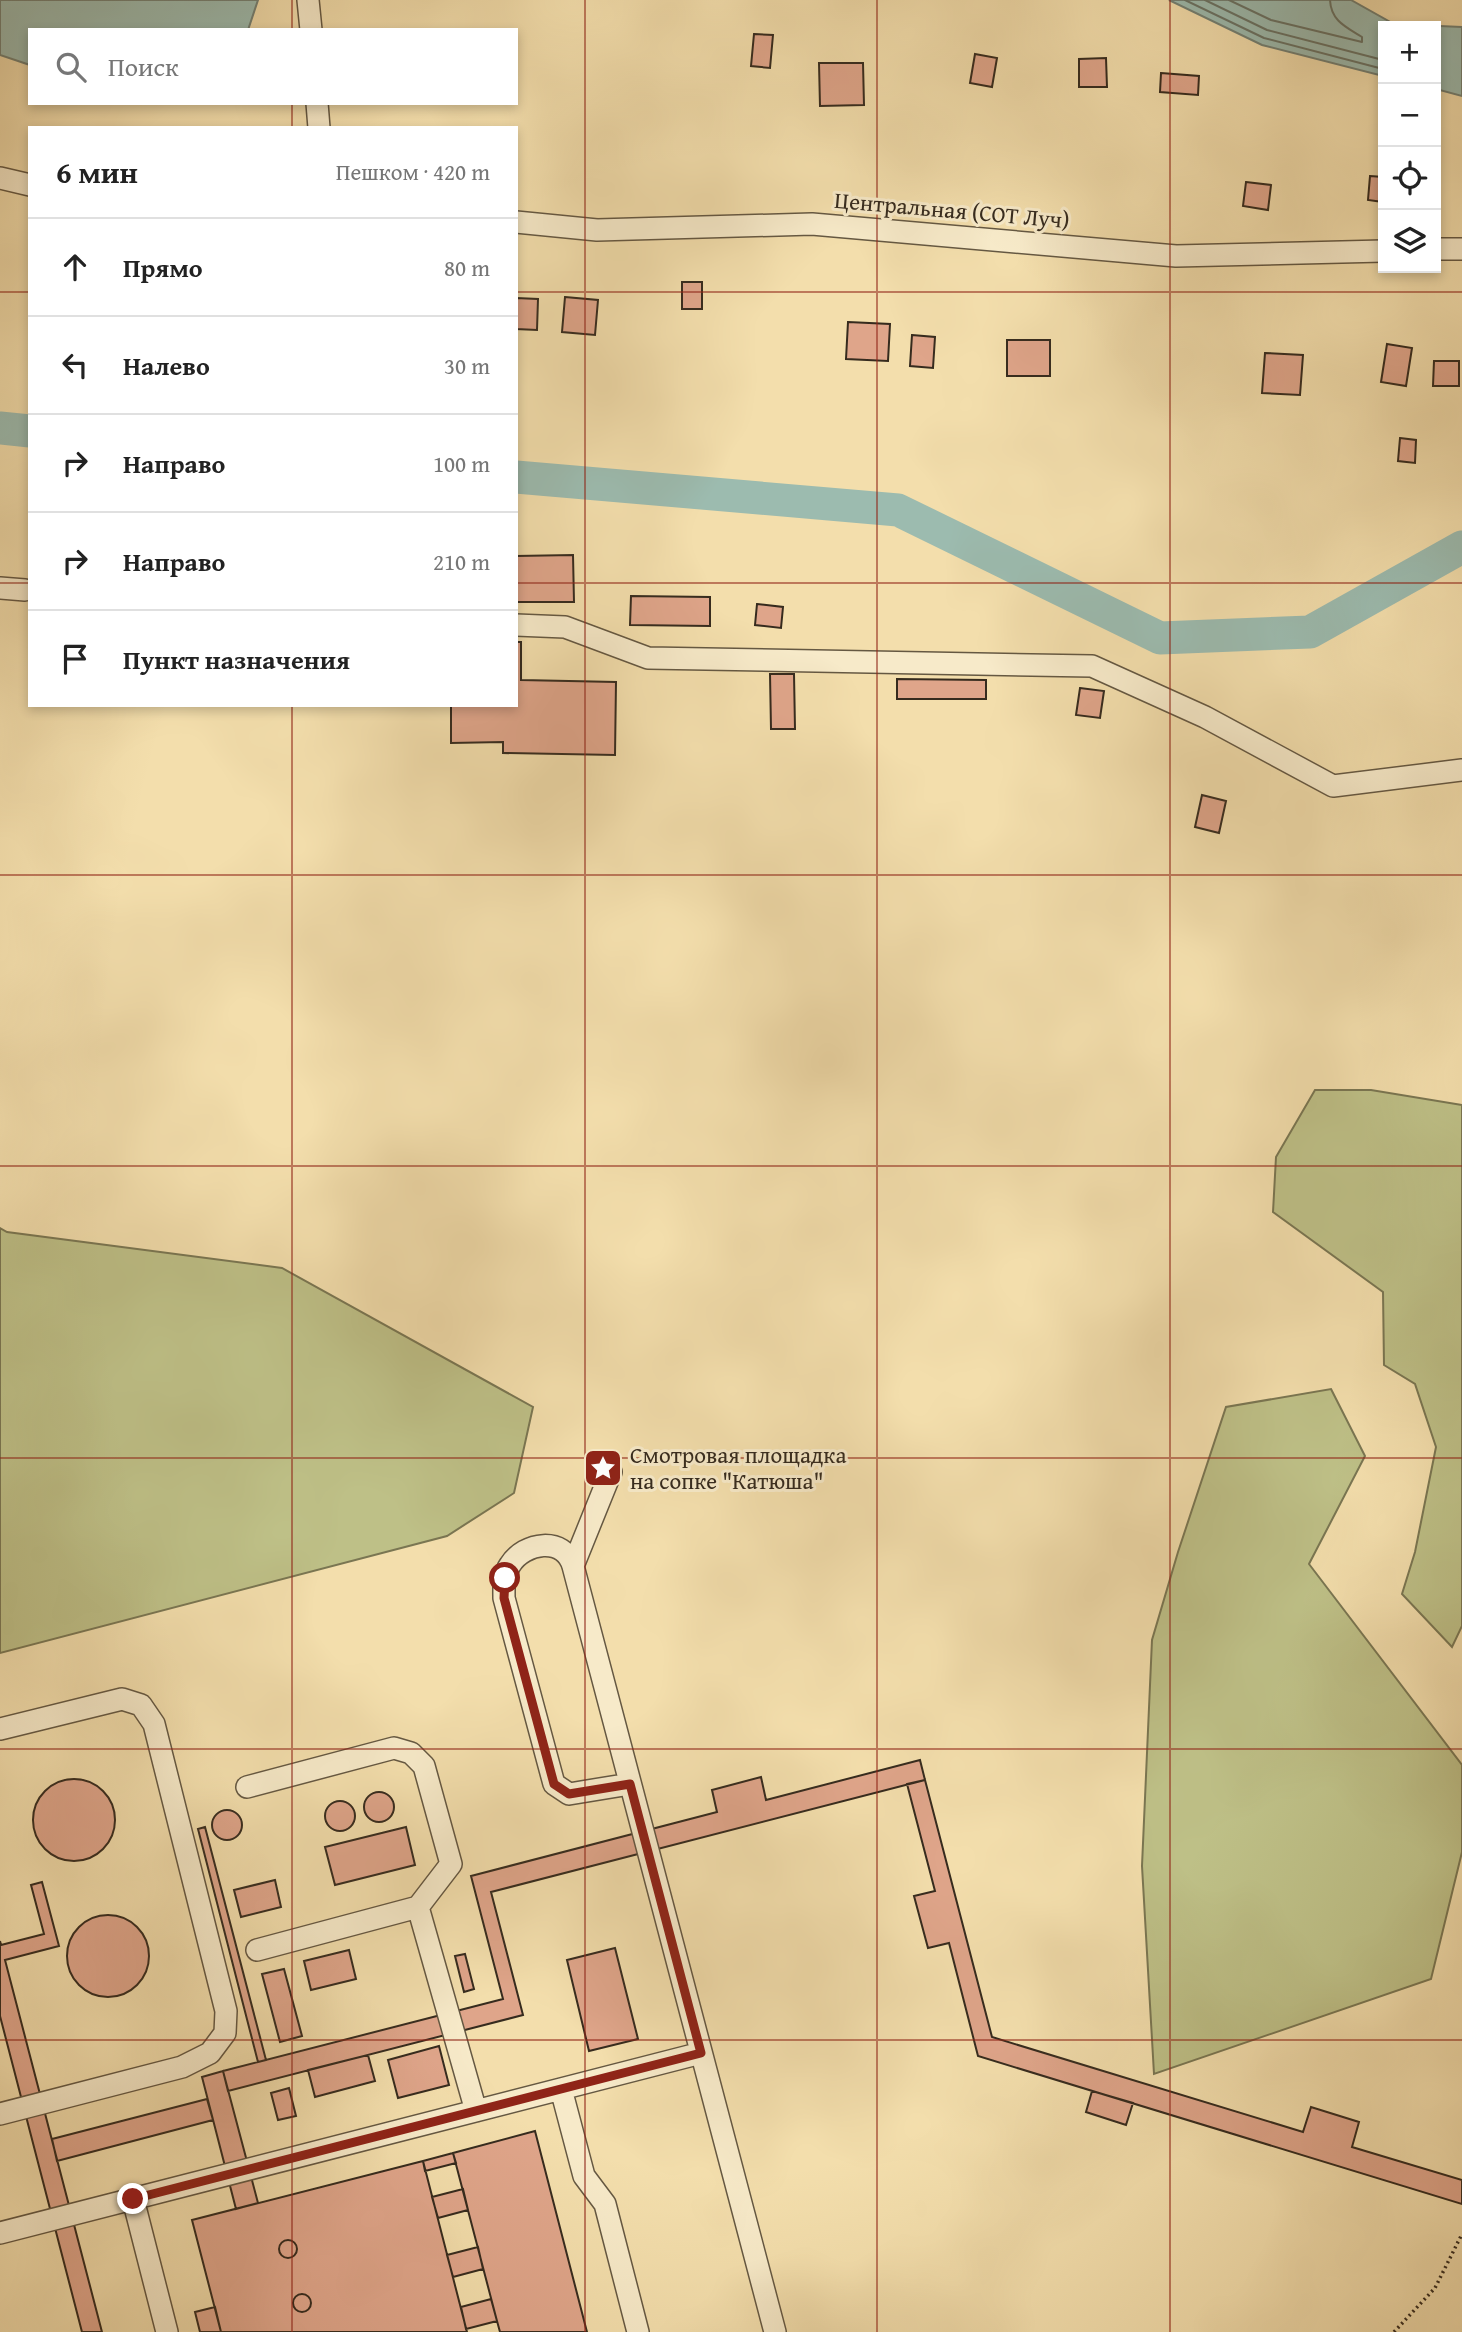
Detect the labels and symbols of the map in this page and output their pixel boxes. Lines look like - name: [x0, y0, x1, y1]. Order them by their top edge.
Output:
- street label: Центральная (СОТ Луч): [833, 183, 1071, 236]
- place label: Смотровая площадка на сопке "Катюша": [630, 1438, 846, 1497]
- place icon: Смотровая площадка на сопке "Катюша": [582, 1447, 624, 1489]
- route start: [489, 1562, 520, 1593]
- route end: [117, 2183, 148, 2214]

